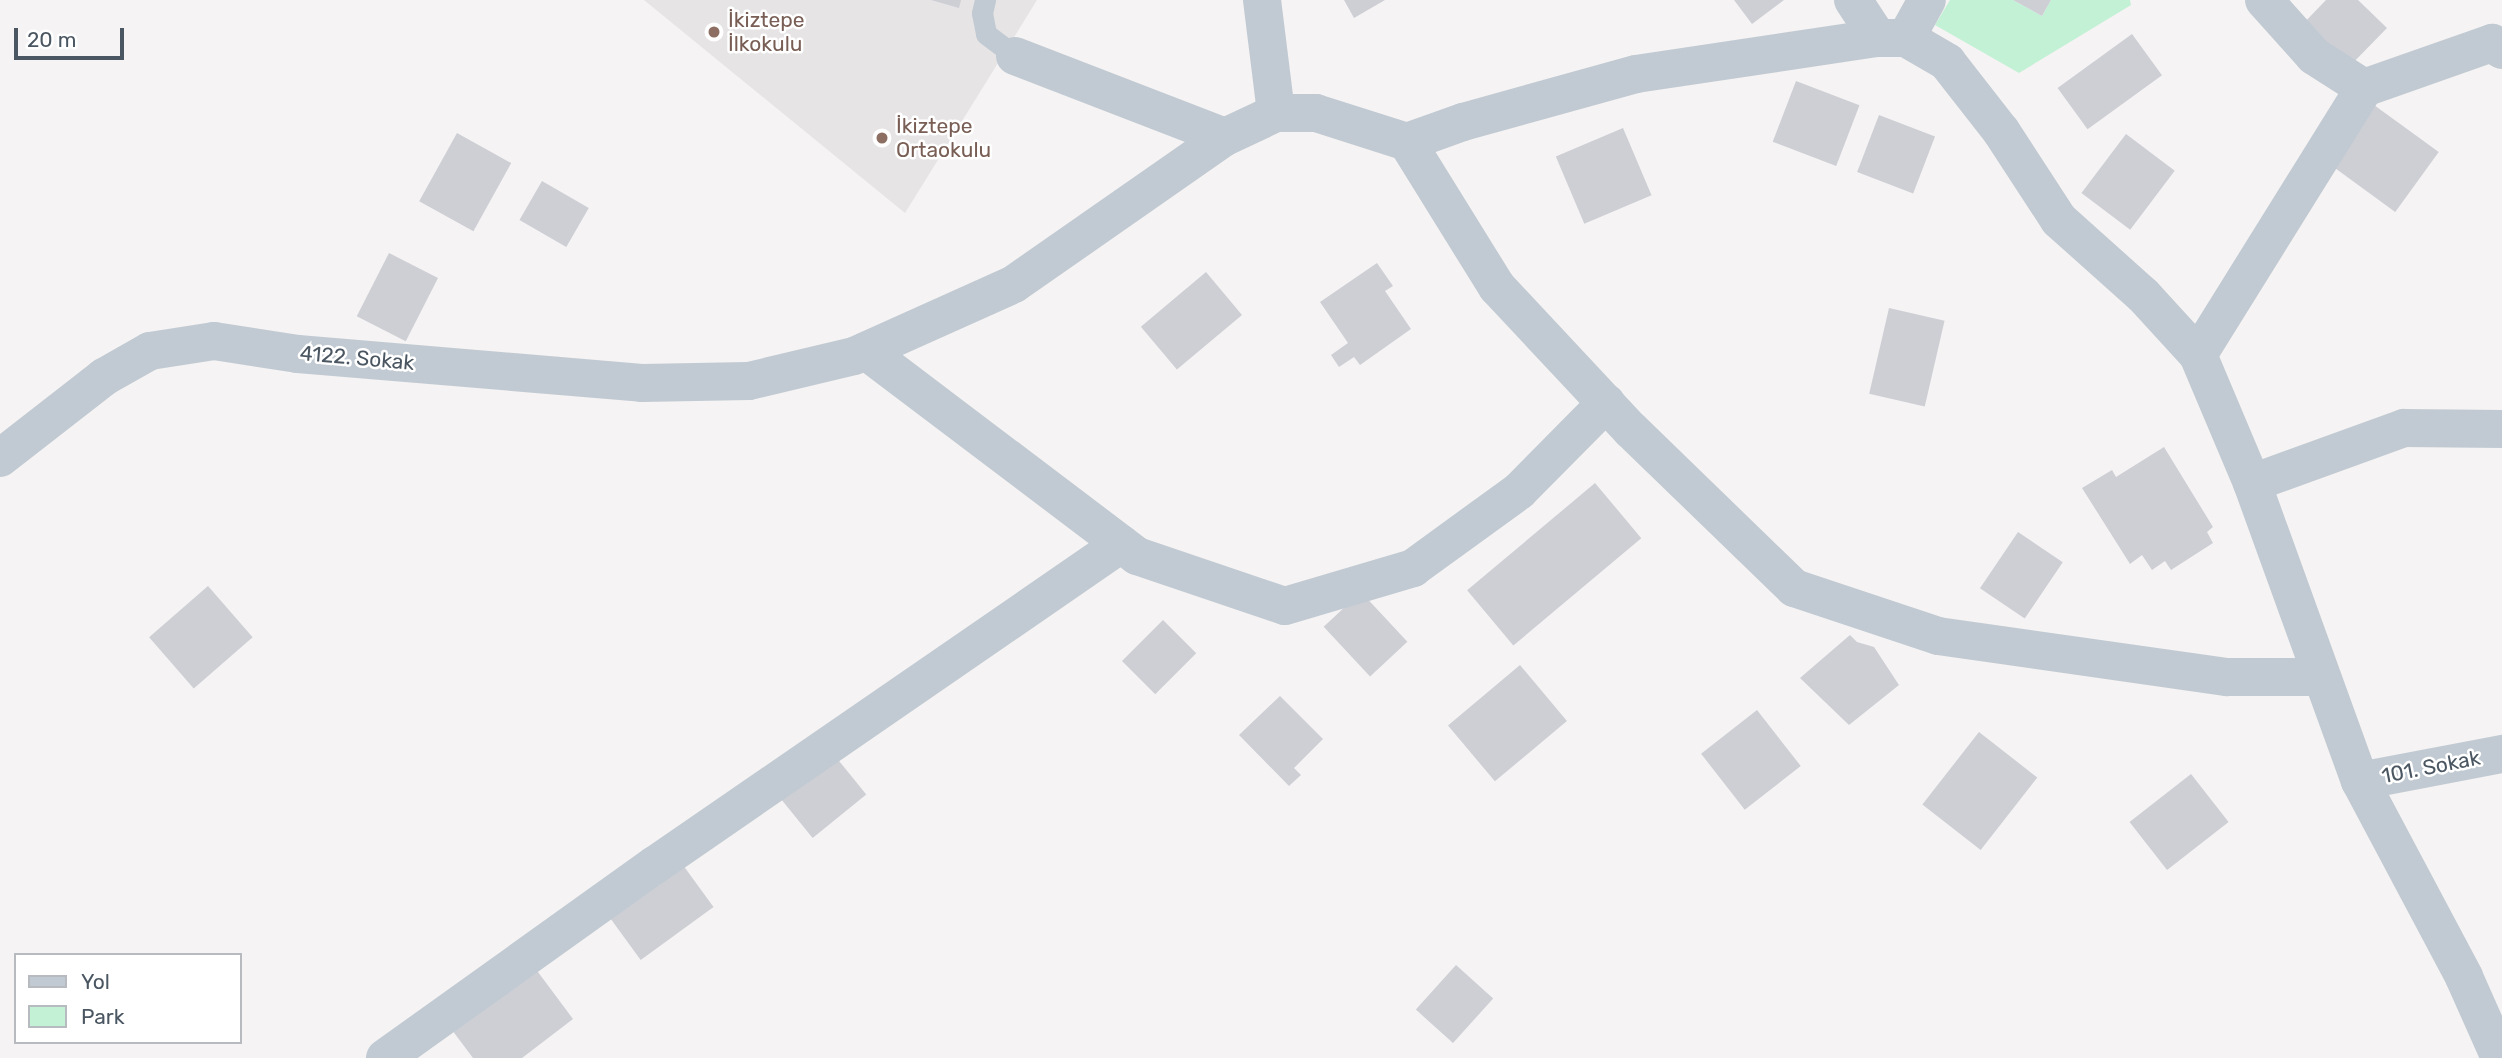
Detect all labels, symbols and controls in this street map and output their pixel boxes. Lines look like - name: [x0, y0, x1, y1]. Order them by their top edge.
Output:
- place label: İkiztepe İlkokulu: [728, 7, 805, 57]
- scale bar: [18, 14, 128, 58]
- marker: İkiztepe İlkokulu: [706, 24, 722, 40]
- text: 20 m: [27, 27, 76, 52]
- place label: İkiztepe Ortaokulu: [896, 113, 991, 163]
- marker: İkiztepe Ortaokulu: [874, 130, 890, 146]
- street label: 4122. Sokak: [299, 340, 415, 376]
- street label: 101. Sokak: [2380, 745, 2482, 789]
- legend: [14, 953, 242, 1044]
- text: Yol: [81, 969, 110, 994]
- text: Park: [81, 1004, 125, 1029]

